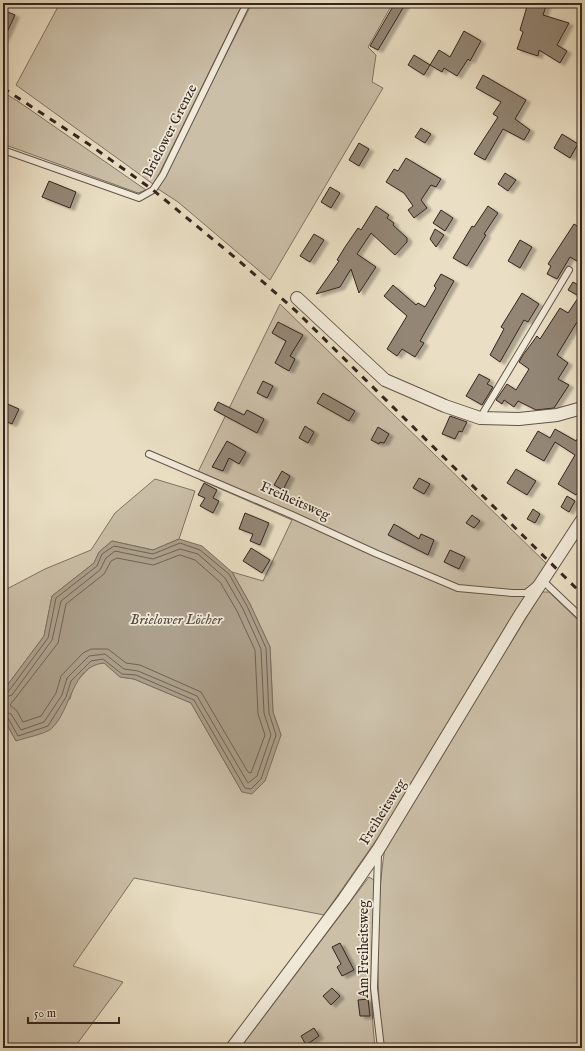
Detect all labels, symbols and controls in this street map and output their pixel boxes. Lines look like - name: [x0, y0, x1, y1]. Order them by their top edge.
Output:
- street label: Brielower Grenze: [139, 81, 202, 181]
- street label: Freiheitsweg: [257, 478, 333, 525]
- water label: Brielower Löcher: [130, 610, 223, 629]
- street label: Freiheitsweg: [356, 775, 411, 848]
- street label: Am Freiheitsweg: [355, 900, 373, 999]
- scale bar: [28, 999, 119, 1025]
- text: 50 m: [34, 1006, 56, 1021]

